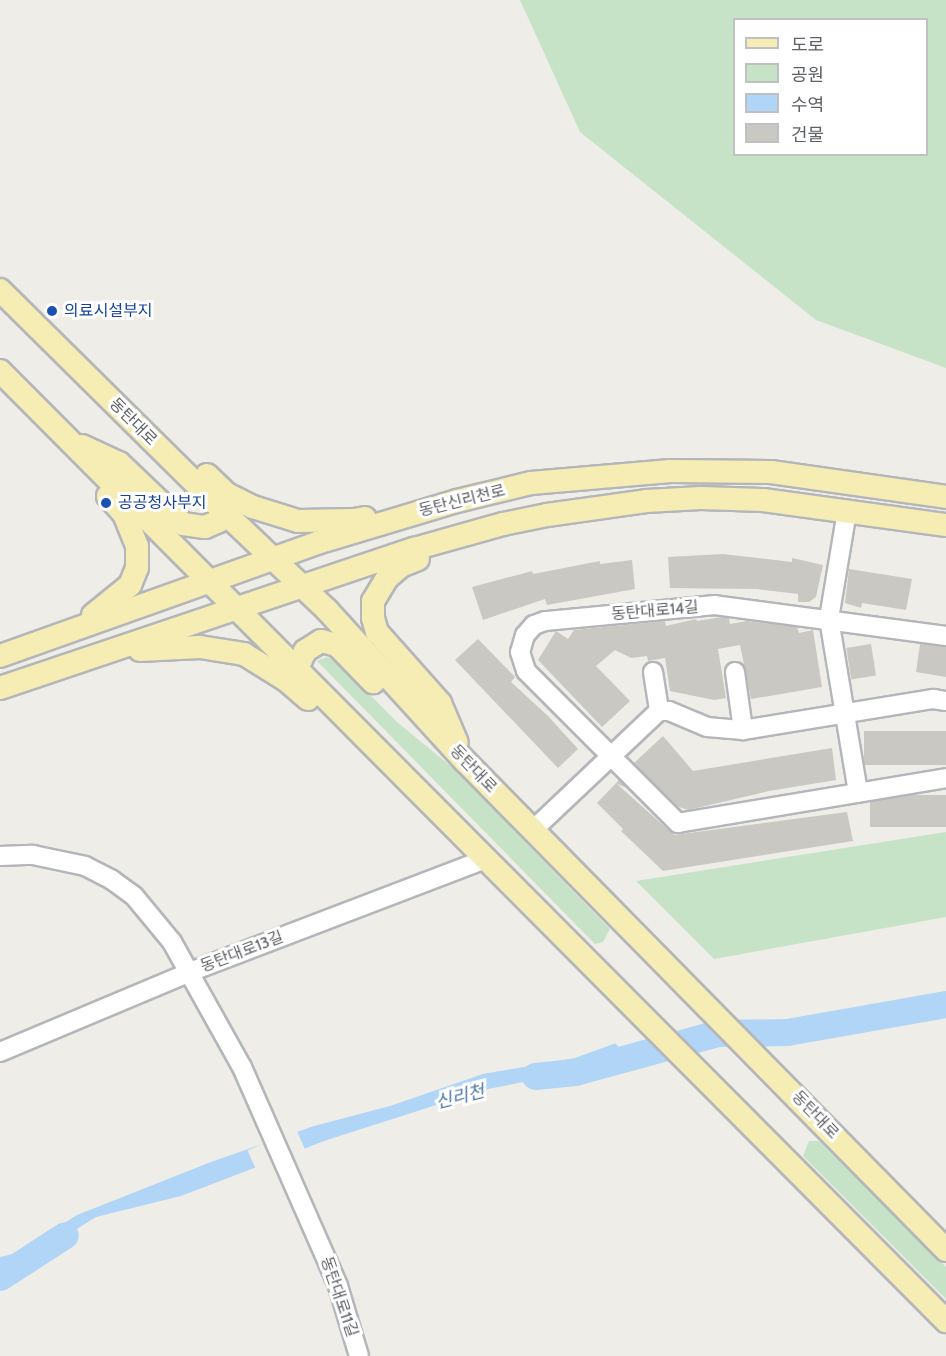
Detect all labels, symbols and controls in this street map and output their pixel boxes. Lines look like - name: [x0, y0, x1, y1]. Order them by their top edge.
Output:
- legend: [733, 18, 928, 156]
- text: 도로: [791, 34, 824, 56]
- text: 공원: [791, 64, 824, 86]
- text: 수역: [791, 94, 824, 116]
- text: 건물: [791, 124, 824, 146]
- place label: 의료시설부지: [64, 301, 152, 321]
- marker: 의료시설부지: [45, 304, 59, 318]
- street label: 동탄대로: [105, 394, 161, 450]
- street label: 동탄신리천로: [417, 481, 507, 521]
- place label: 공공청사부지: [118, 493, 206, 513]
- marker: 공공청사부지: [99, 496, 113, 510]
- street label: 동탄대로14길: [610, 598, 700, 624]
- street label: 동탄대로: [446, 741, 500, 797]
- street label: 동탄대로13길: [198, 927, 286, 977]
- water label: 신리천: [433, 1081, 487, 1113]
- street label: 동탄대로: [788, 1087, 842, 1143]
- street label: 동탄대로11길: [316, 1254, 362, 1340]

